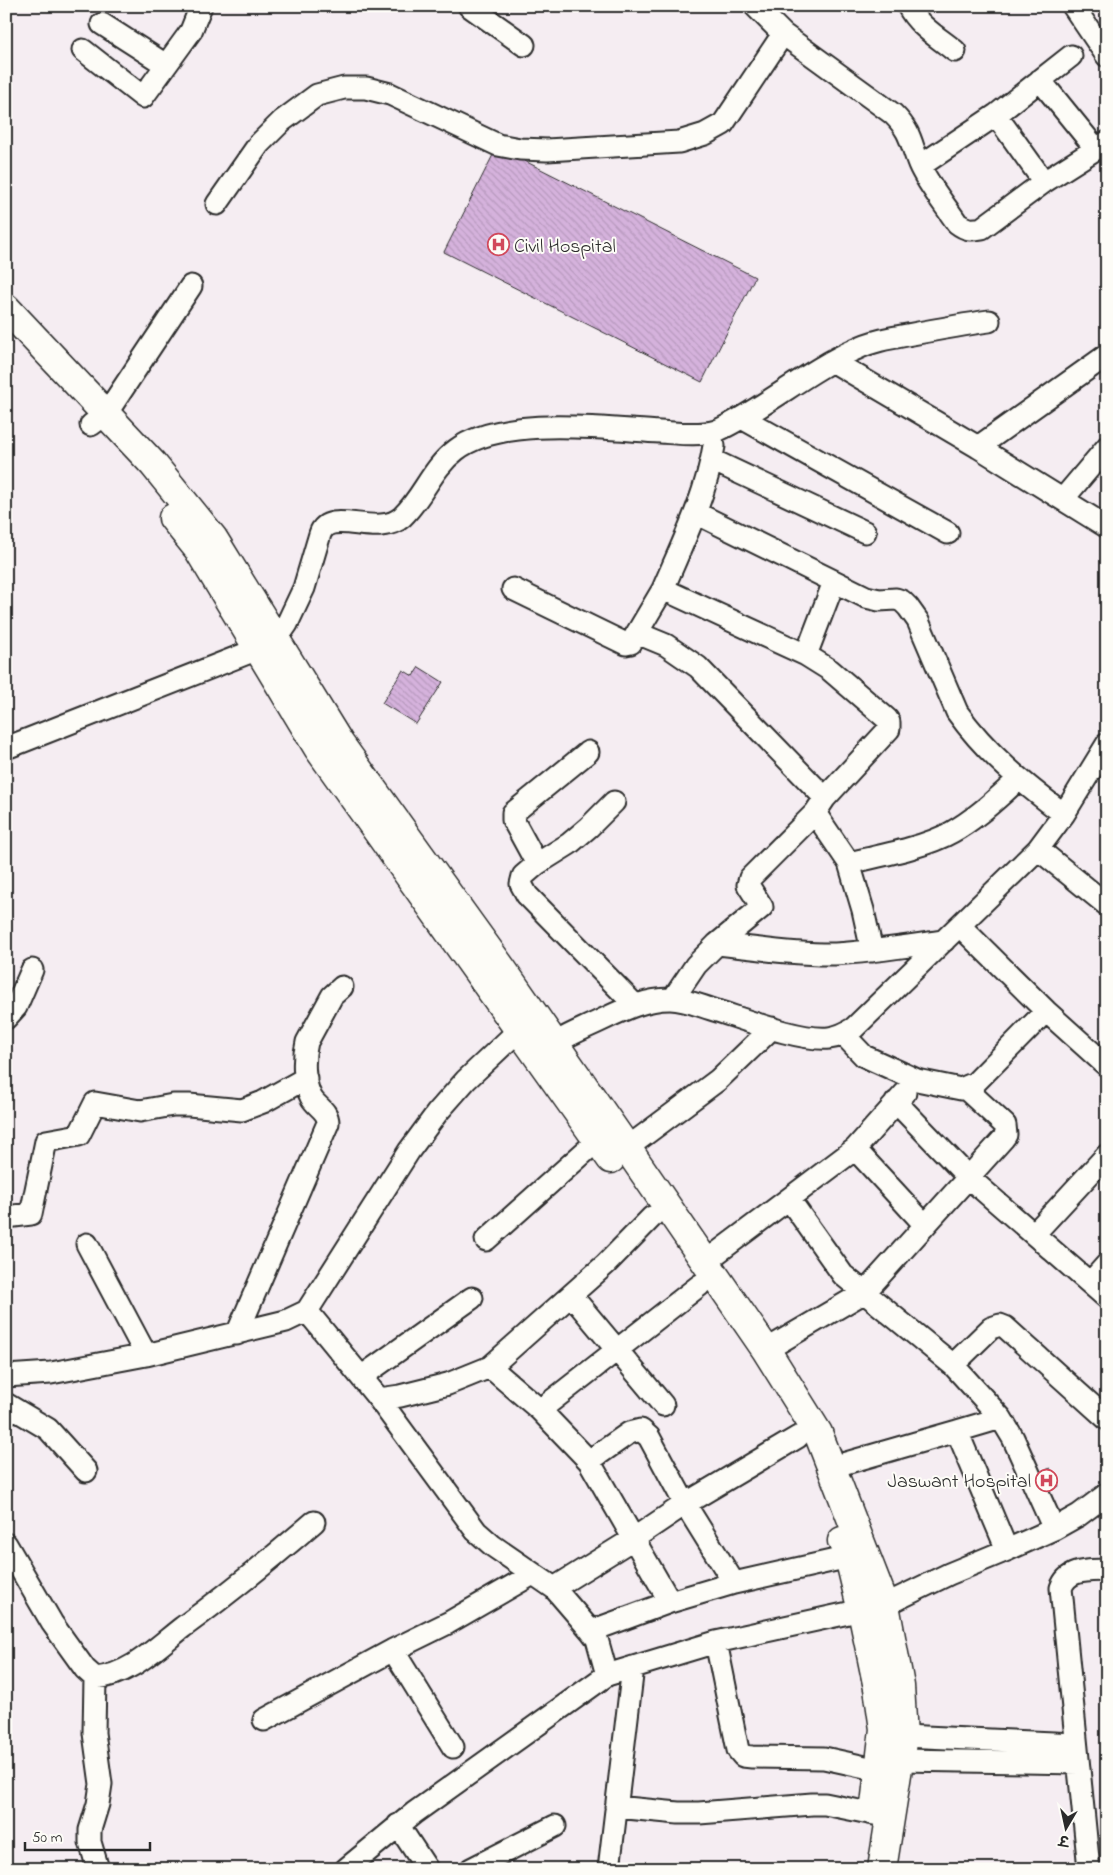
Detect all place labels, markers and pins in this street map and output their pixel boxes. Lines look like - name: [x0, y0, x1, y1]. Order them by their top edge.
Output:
- hospital icon: Civil Hospital: [486, 233, 510, 257]
- place label: Civil Hospital: [514, 233, 616, 262]
- place label: Jaswant Hospital: [887, 1468, 1031, 1497]
- hospital icon: Jaswant Hospital: [1035, 1468, 1059, 1492]

